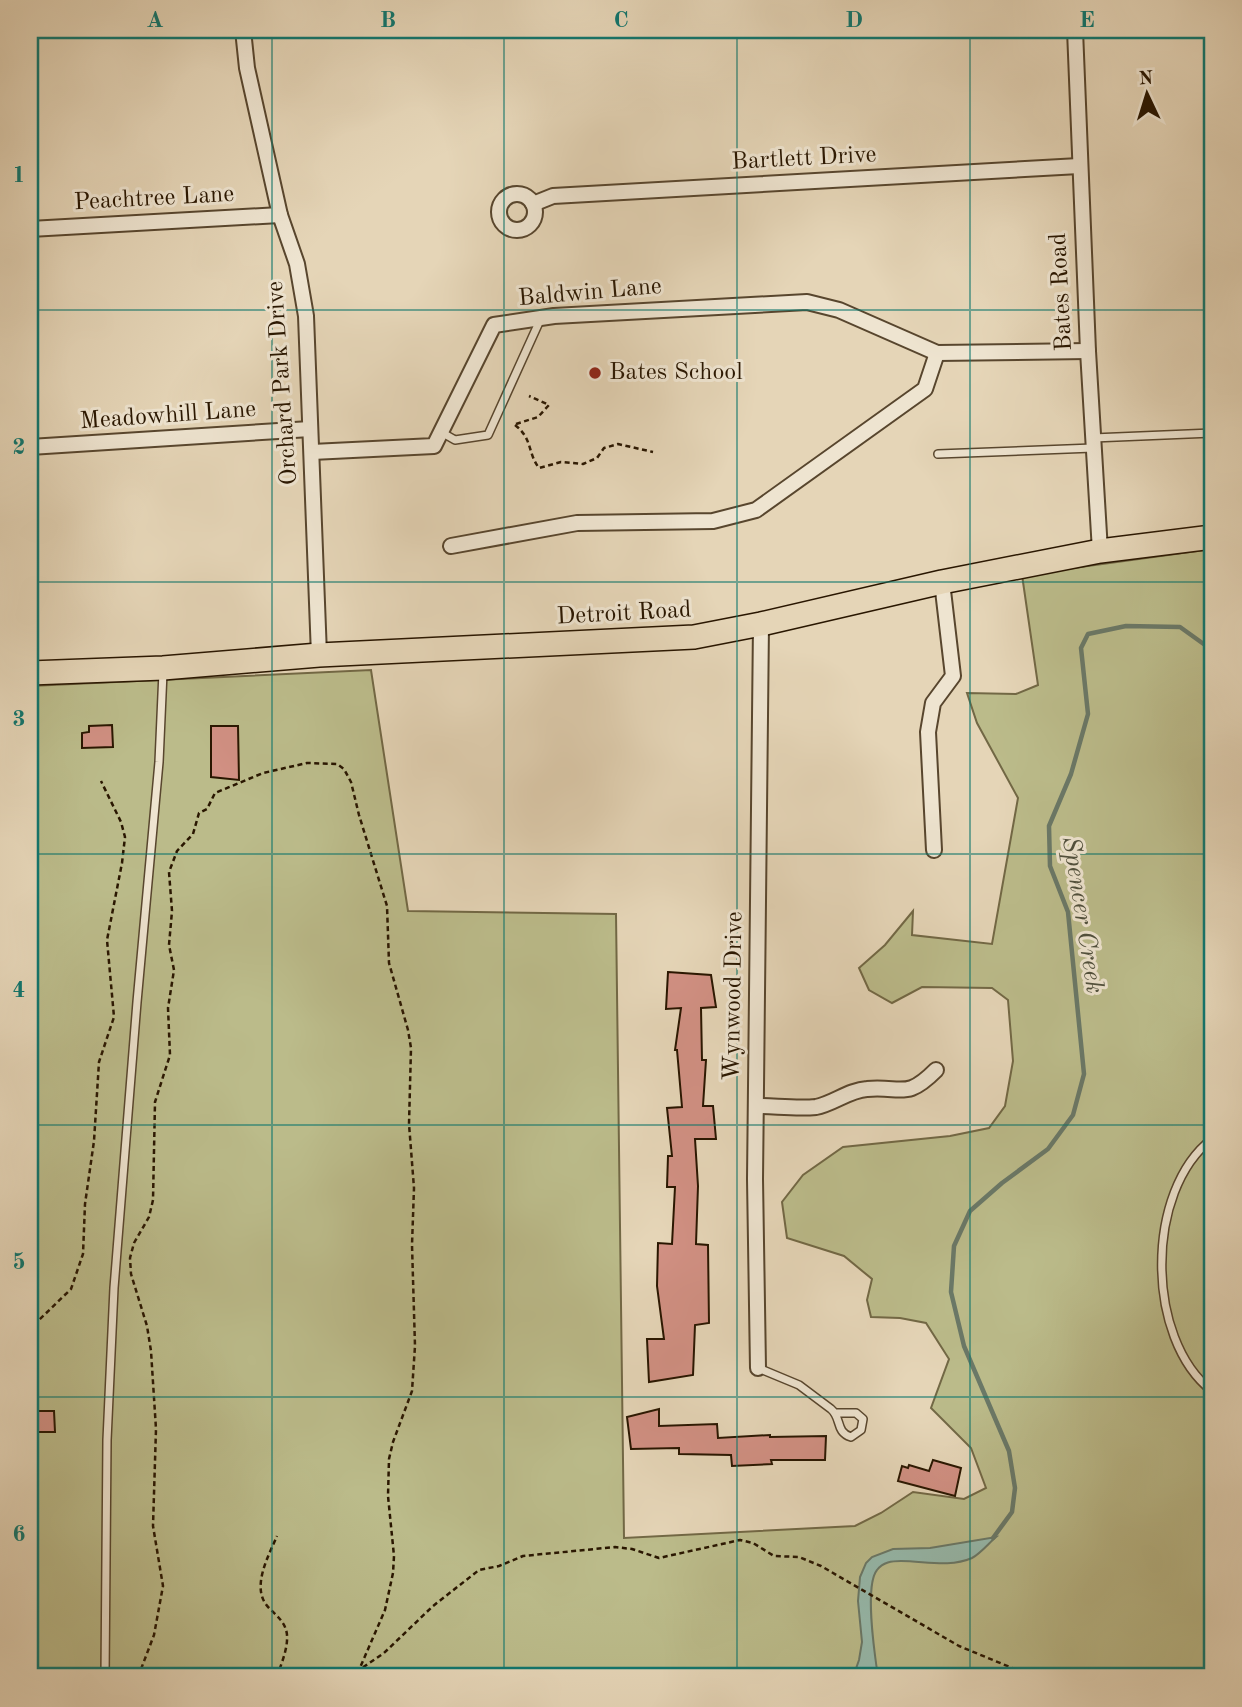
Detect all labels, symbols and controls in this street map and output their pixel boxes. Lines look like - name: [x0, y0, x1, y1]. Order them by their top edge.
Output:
- text: A: [146, 9, 164, 32]
- text: B: [380, 9, 396, 32]
- text: C: [613, 9, 629, 32]
- text: D: [845, 9, 863, 32]
- text: E: [1079, 9, 1095, 32]
- north arrow: [1112, 60, 1182, 130]
- text: N: [1138, 70, 1154, 90]
- street label: Bartlett Drive: [731, 143, 877, 175]
- text: 1: [12, 164, 26, 187]
- street label: Peachtree Lane: [73, 183, 235, 215]
- street label: Bates Road: [1047, 232, 1077, 352]
- street label: Baldwin Lane: [517, 275, 663, 311]
- street label: Orchard Park Drive: [264, 280, 302, 486]
- place label: Bates School: [609, 361, 743, 385]
- marker: Bates School: [587, 365, 603, 381]
- street label: Meadowhill Lane: [79, 398, 257, 434]
- text: 2: [12, 436, 26, 459]
- street label: Detroit Road: [556, 598, 692, 630]
- text: 3: [12, 708, 26, 731]
- water label: Spencer Creek: [1057, 835, 1107, 995]
- street label: Wynwood Drive: [721, 911, 747, 1081]
- text: 4: [12, 979, 26, 1002]
- text: 5: [12, 1251, 26, 1274]
- text: 6: [12, 1523, 26, 1546]

